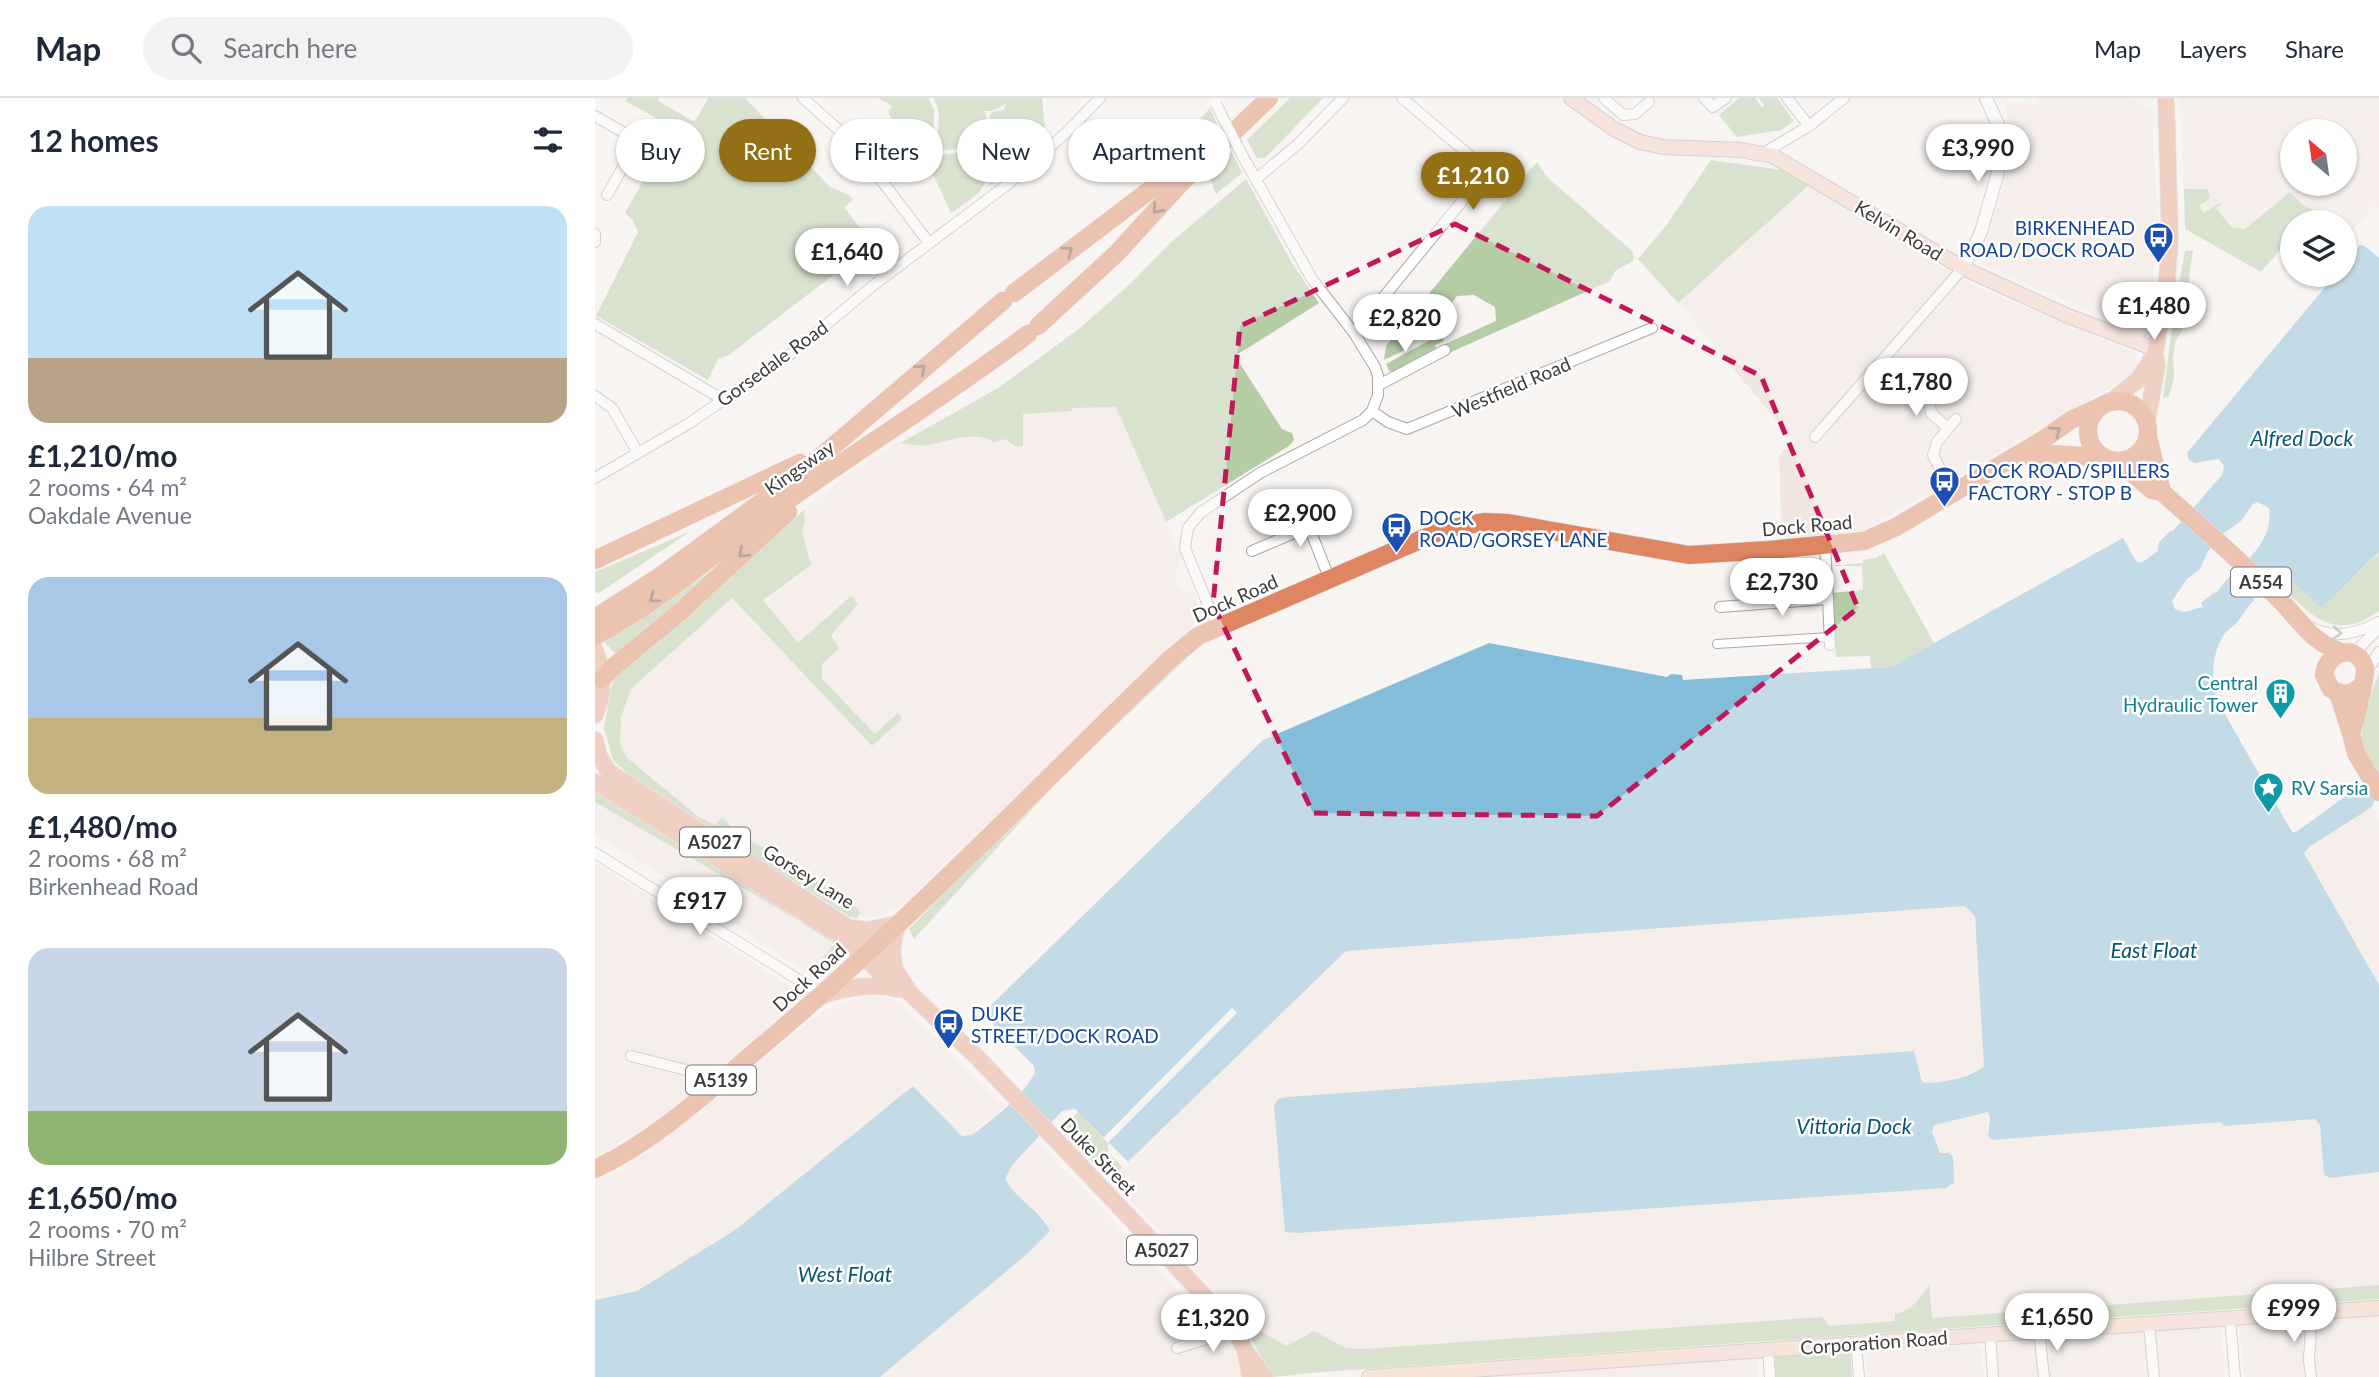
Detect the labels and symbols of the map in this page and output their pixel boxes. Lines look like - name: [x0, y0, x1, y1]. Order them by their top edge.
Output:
- north arrow: [2280, 119, 2357, 196]
- pin: £3,990: [1921, 125, 2035, 184]
- pin: £1,210: [1416, 152, 1530, 212]
- street label: Kelvin Road: [1851, 195, 1947, 265]
- one-way arrow: [1153, 201, 1165, 214]
- place label: BIRKENHEAD ROAD/DOCK ROAD: [1959, 216, 2135, 261]
- bus stop icon: BIRKENHEAD ROAD/DOCK ROAD: [2141, 221, 2175, 265]
- pin: £1,640: [790, 228, 904, 288]
- one-way arrow: [1060, 247, 1073, 260]
- pin: £1,480: [2097, 282, 2211, 342]
- pin: £2,820: [1348, 294, 1462, 354]
- street label: Gorsedale Road: [712, 315, 832, 411]
- street label: Westfield Road: [1448, 352, 1574, 422]
- pin: £1,780: [1859, 358, 1973, 418]
- one-way arrow: [913, 365, 926, 377]
- water label: Alfred Dock: [2250, 425, 2354, 450]
- one-way arrow: [2048, 427, 2061, 439]
- street label: Kingsway: [760, 435, 838, 499]
- place label: DOCK ROAD/SPILLERS FACTORY - STOP B: [1968, 459, 2170, 504]
- bus stop icon: DOCK ROAD/SPILLERS FACTORY - STOP B: [1928, 464, 1962, 508]
- pin: £2,900: [1243, 490, 1357, 549]
- place label: DOCK ROAD/GORSEY LANE: [1419, 506, 1607, 551]
- street label: Dock Road: [1761, 510, 1853, 540]
- bus stop icon: DOCK ROAD/GORSEY LANE: [1379, 511, 1413, 555]
- one-way arrow: [738, 545, 751, 558]
- pin: £2,730: [1725, 559, 1839, 618]
- road number: A554: [2231, 568, 2291, 596]
- street label: Dock Road: [1189, 569, 1281, 627]
- one-way arrow: [649, 590, 662, 603]
- one-way arrow: [2332, 625, 2343, 640]
- place label: Central Hydraulic Tower: [2123, 671, 2258, 716]
- building icon: Central Hydraulic Tower: [2264, 676, 2298, 720]
- place icon: RV Sarsia: [2251, 770, 2285, 814]
- place label: RV Sarsia: [2291, 776, 2368, 799]
- road number: A5027: [680, 828, 750, 856]
- street label: Gorsey Lane: [759, 839, 859, 913]
- pin: £917: [659, 878, 741, 937]
- water label: East Float: [2110, 937, 2198, 962]
- street label: Dock Road: [768, 938, 850, 1016]
- place label: DUKE STREET/DOCK ROAD: [971, 1002, 1159, 1047]
- bus stop icon: DUKE STREET/DOCK ROAD: [931, 1007, 965, 1051]
- road number: A5139: [686, 1065, 756, 1094]
- street label: Duke Street: [1056, 1112, 1142, 1200]
- water label: Vittoria Dock: [1796, 1113, 1913, 1138]
- road number: A5027: [1127, 1236, 1197, 1265]
- water label: West Float: [798, 1261, 893, 1286]
- pin: £999: [2253, 1284, 2335, 1344]
- pin: £1,320: [1156, 1294, 1270, 1354]
- pin: £1,650: [2000, 1294, 2114, 1353]
- street label: Corporation Road: [1799, 1325, 1949, 1359]

